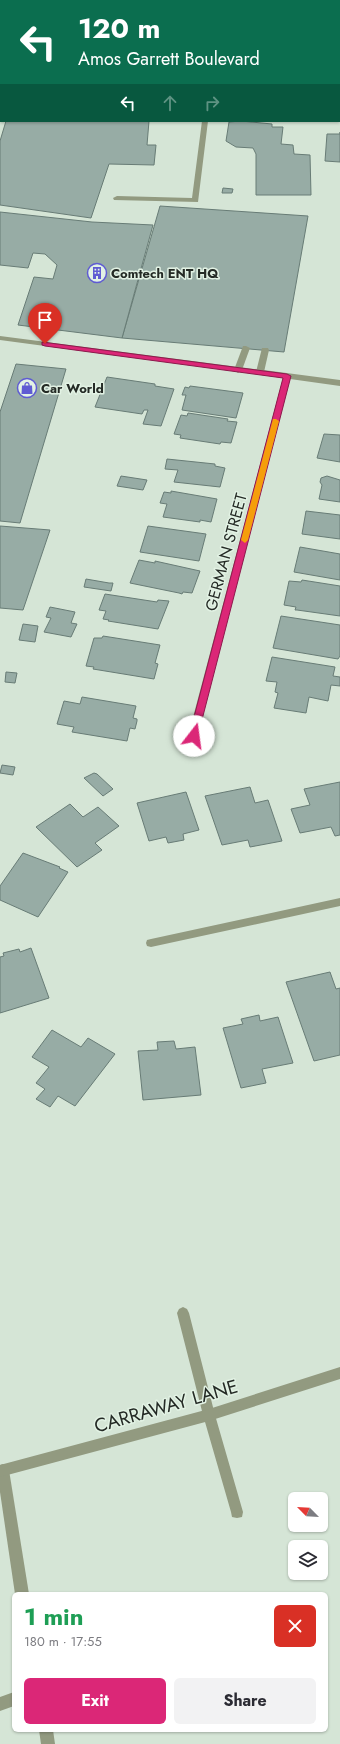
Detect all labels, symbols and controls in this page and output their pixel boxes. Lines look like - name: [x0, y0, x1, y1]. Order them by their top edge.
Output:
- text: 120 m: [78, 8, 161, 49]
- icon: left: [12, 16, 64, 68]
- text: Amos Garrett Boulevard: [78, 46, 260, 72]
- icon: left: [117, 92, 139, 114]
- icon: ahead: [159, 92, 181, 114]
- icon: right: [201, 92, 223, 114]
- building icon: Comtech ENT HQ: [86, 262, 108, 284]
- place label: Comtech ENT HQ: [111, 264, 219, 283]
- pin: [28, 303, 62, 344]
- icon: arrive: [34, 309, 56, 331]
- shop icon: Car World: [16, 377, 38, 399]
- place label: Car World: [41, 379, 104, 398]
- street label: GERMAN STREET: [199, 490, 253, 613]
- position arrow: [173, 715, 215, 757]
- street label: CARRAWAY LANE: [91, 1373, 241, 1439]
- north arrow: [288, 1492, 328, 1532]
- map controls: [288, 1492, 328, 1580]
- button: layers: [288, 1540, 328, 1580]
- text: 1 min: [24, 1599, 84, 1634]
- button: close: [274, 1605, 316, 1647]
- text: 180 m · 17:55: [24, 1632, 102, 1651]
- button: Exit: [24, 1678, 166, 1724]
- button: Share: [174, 1678, 316, 1724]

